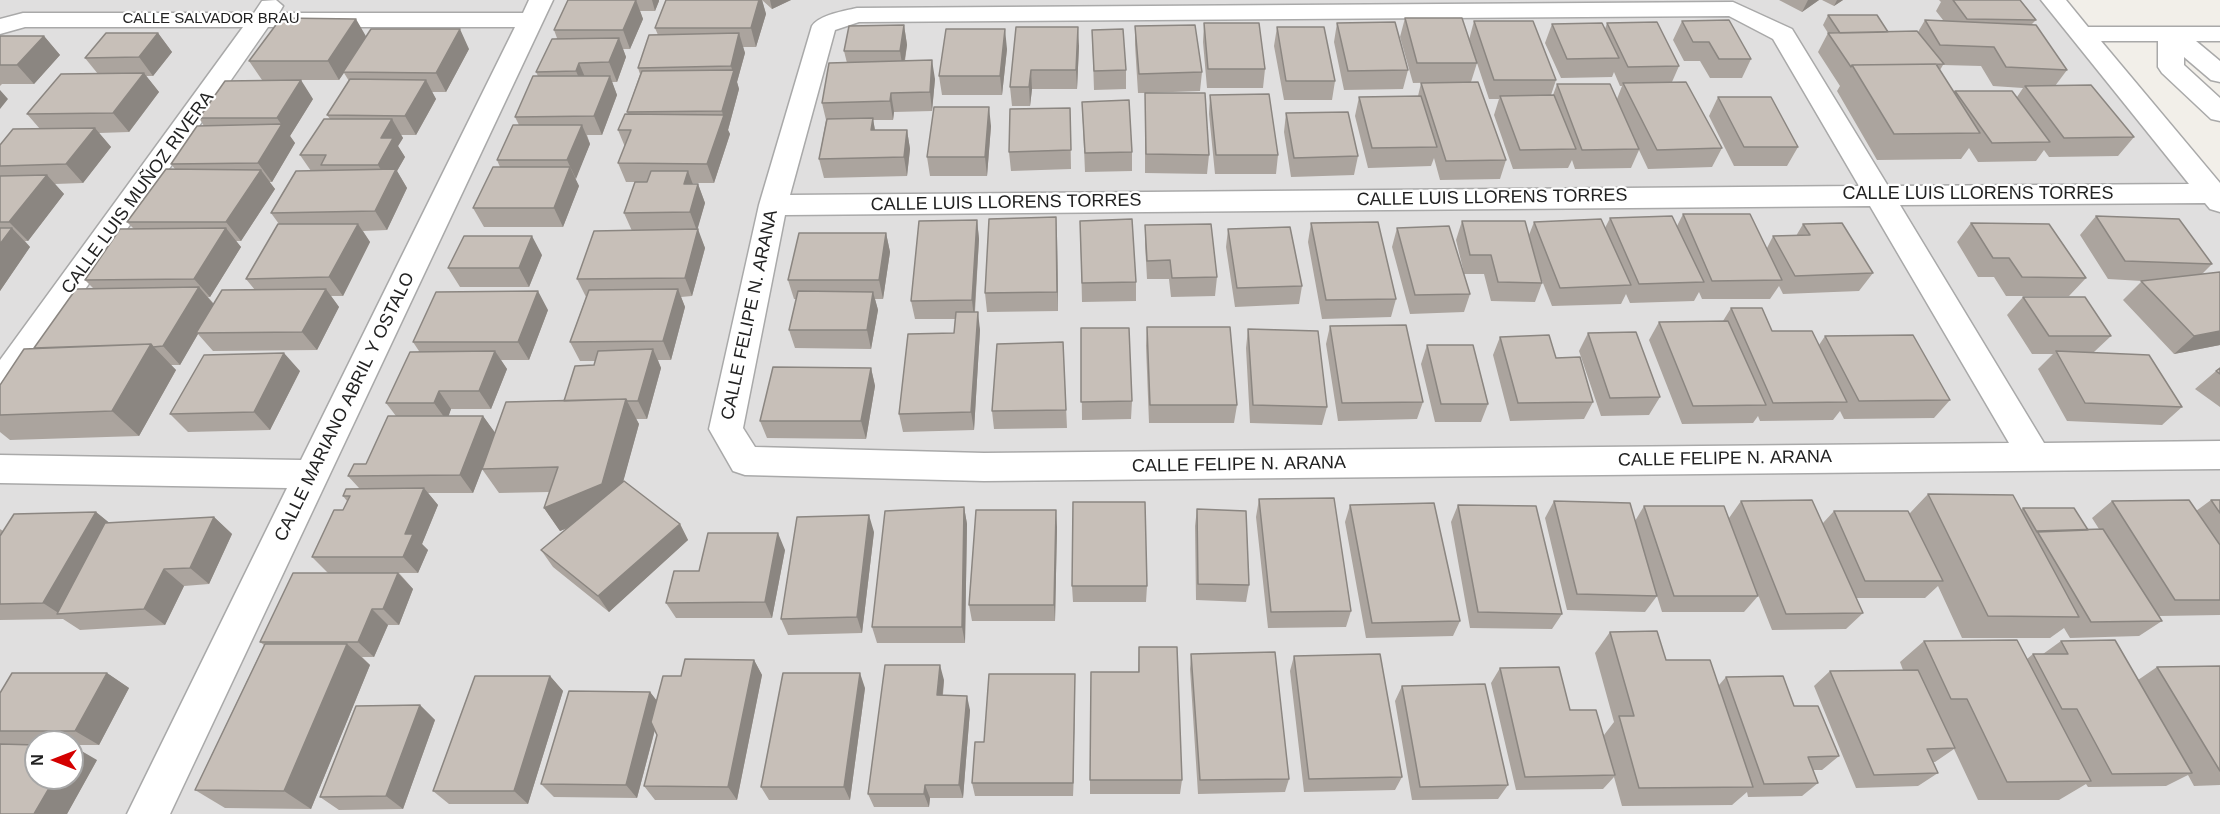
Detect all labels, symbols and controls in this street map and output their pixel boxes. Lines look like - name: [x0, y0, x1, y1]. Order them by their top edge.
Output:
- street label: CALLE SALVADOR BRAU: [122, 10, 300, 28]
- street label: CALLE LUIS MUÑOZ RIVERA: [57, 88, 219, 298]
- street label: CALLE LUIS LLORENS TORRES: [1843, 183, 2113, 205]
- street label: CALLE LUIS LLORENS TORRES: [1356, 185, 1628, 211]
- street label: CALLE LUIS LLORENS TORRES: [870, 190, 1142, 216]
- street label: CALLE FELIPE N. ARANA: [717, 208, 783, 422]
- street label: CALLE MARIANO ABRIL Y OSTALO: [270, 269, 420, 545]
- street label: CALLE FELIPE N. ARANA: [1618, 446, 1832, 472]
- street label: CALLE FELIPE N. ARANA: [1132, 452, 1346, 478]
- north arrow: [24, 730, 84, 790]
- text: N: [29, 754, 46, 766]

